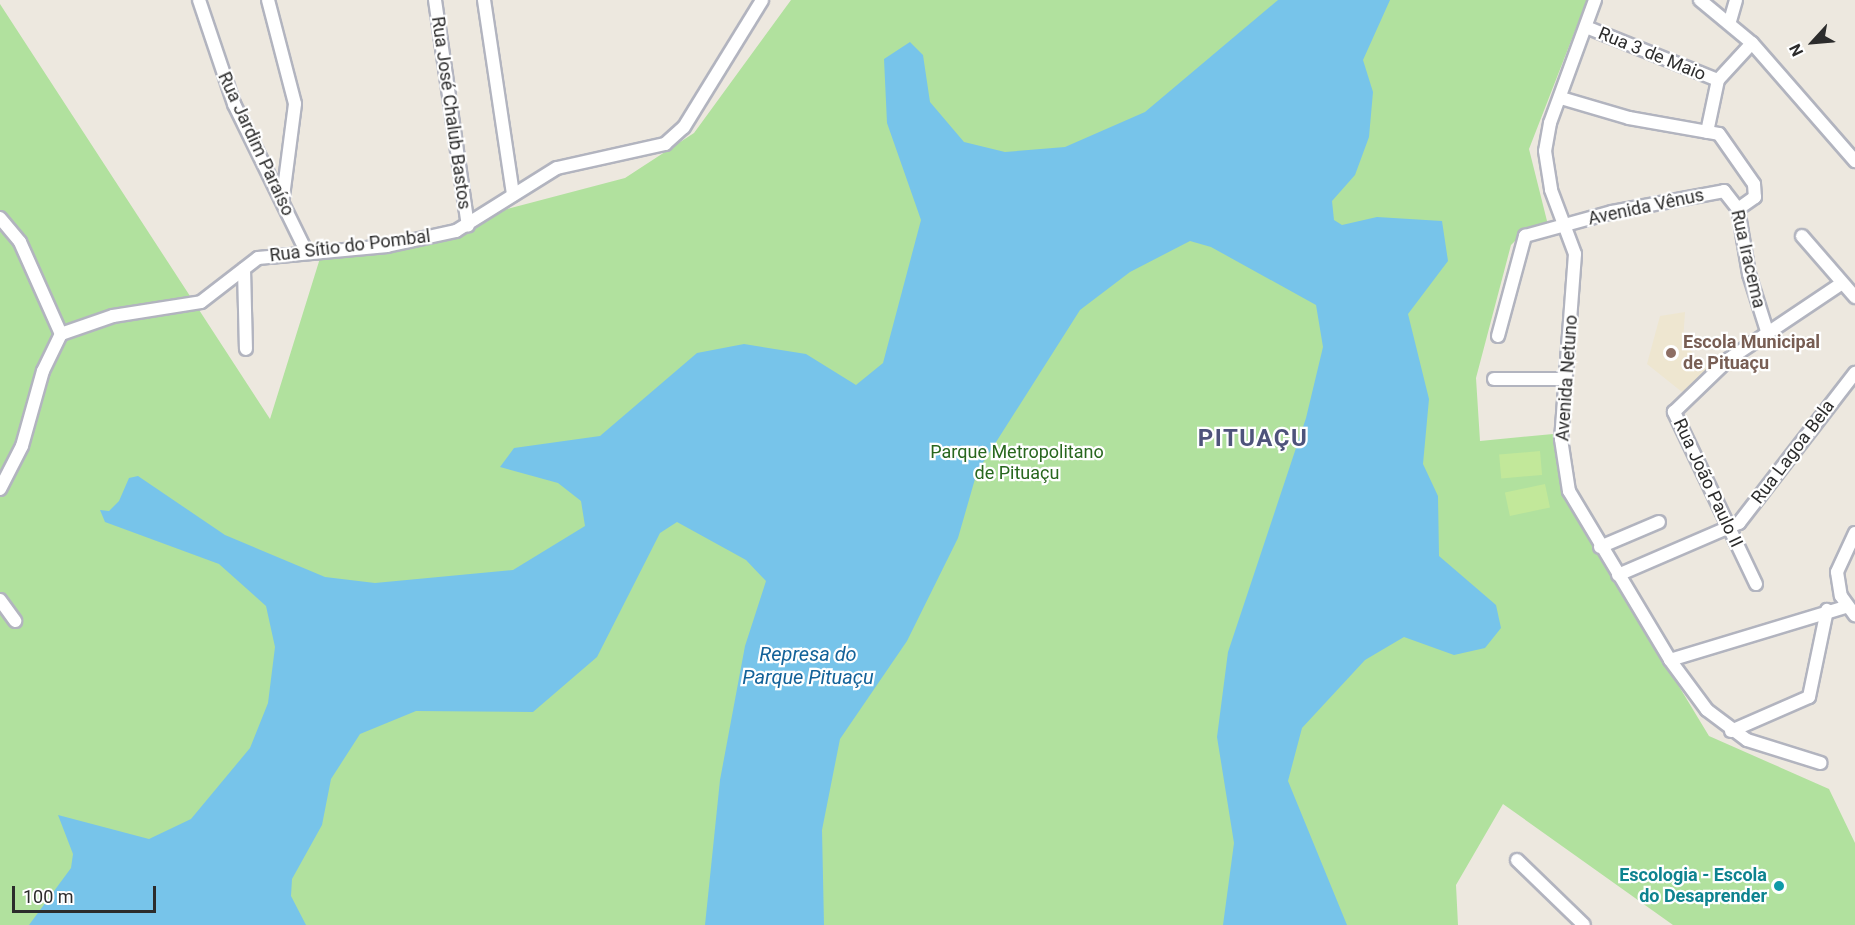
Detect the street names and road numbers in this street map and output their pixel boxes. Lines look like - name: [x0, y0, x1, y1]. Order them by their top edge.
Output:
- street label: Rua José Chalub Bastos: [427, 15, 475, 211]
- street label: Rua 3 de Maio: [1595, 23, 1709, 85]
- street label: Rua Jardim Paraíso: [213, 69, 299, 219]
- street label: Avenida Vênus: [1586, 184, 1706, 230]
- street label: Rua Iracema: [1726, 208, 1770, 310]
- street label: Rua Sítio do Pombal: [268, 225, 432, 267]
- street label: Avenida Netuno: [1552, 314, 1582, 442]
- street label: Rua Lagoa Bela: [1747, 396, 1839, 508]
- street label: Rua João Paulo II: [1669, 415, 1747, 551]

